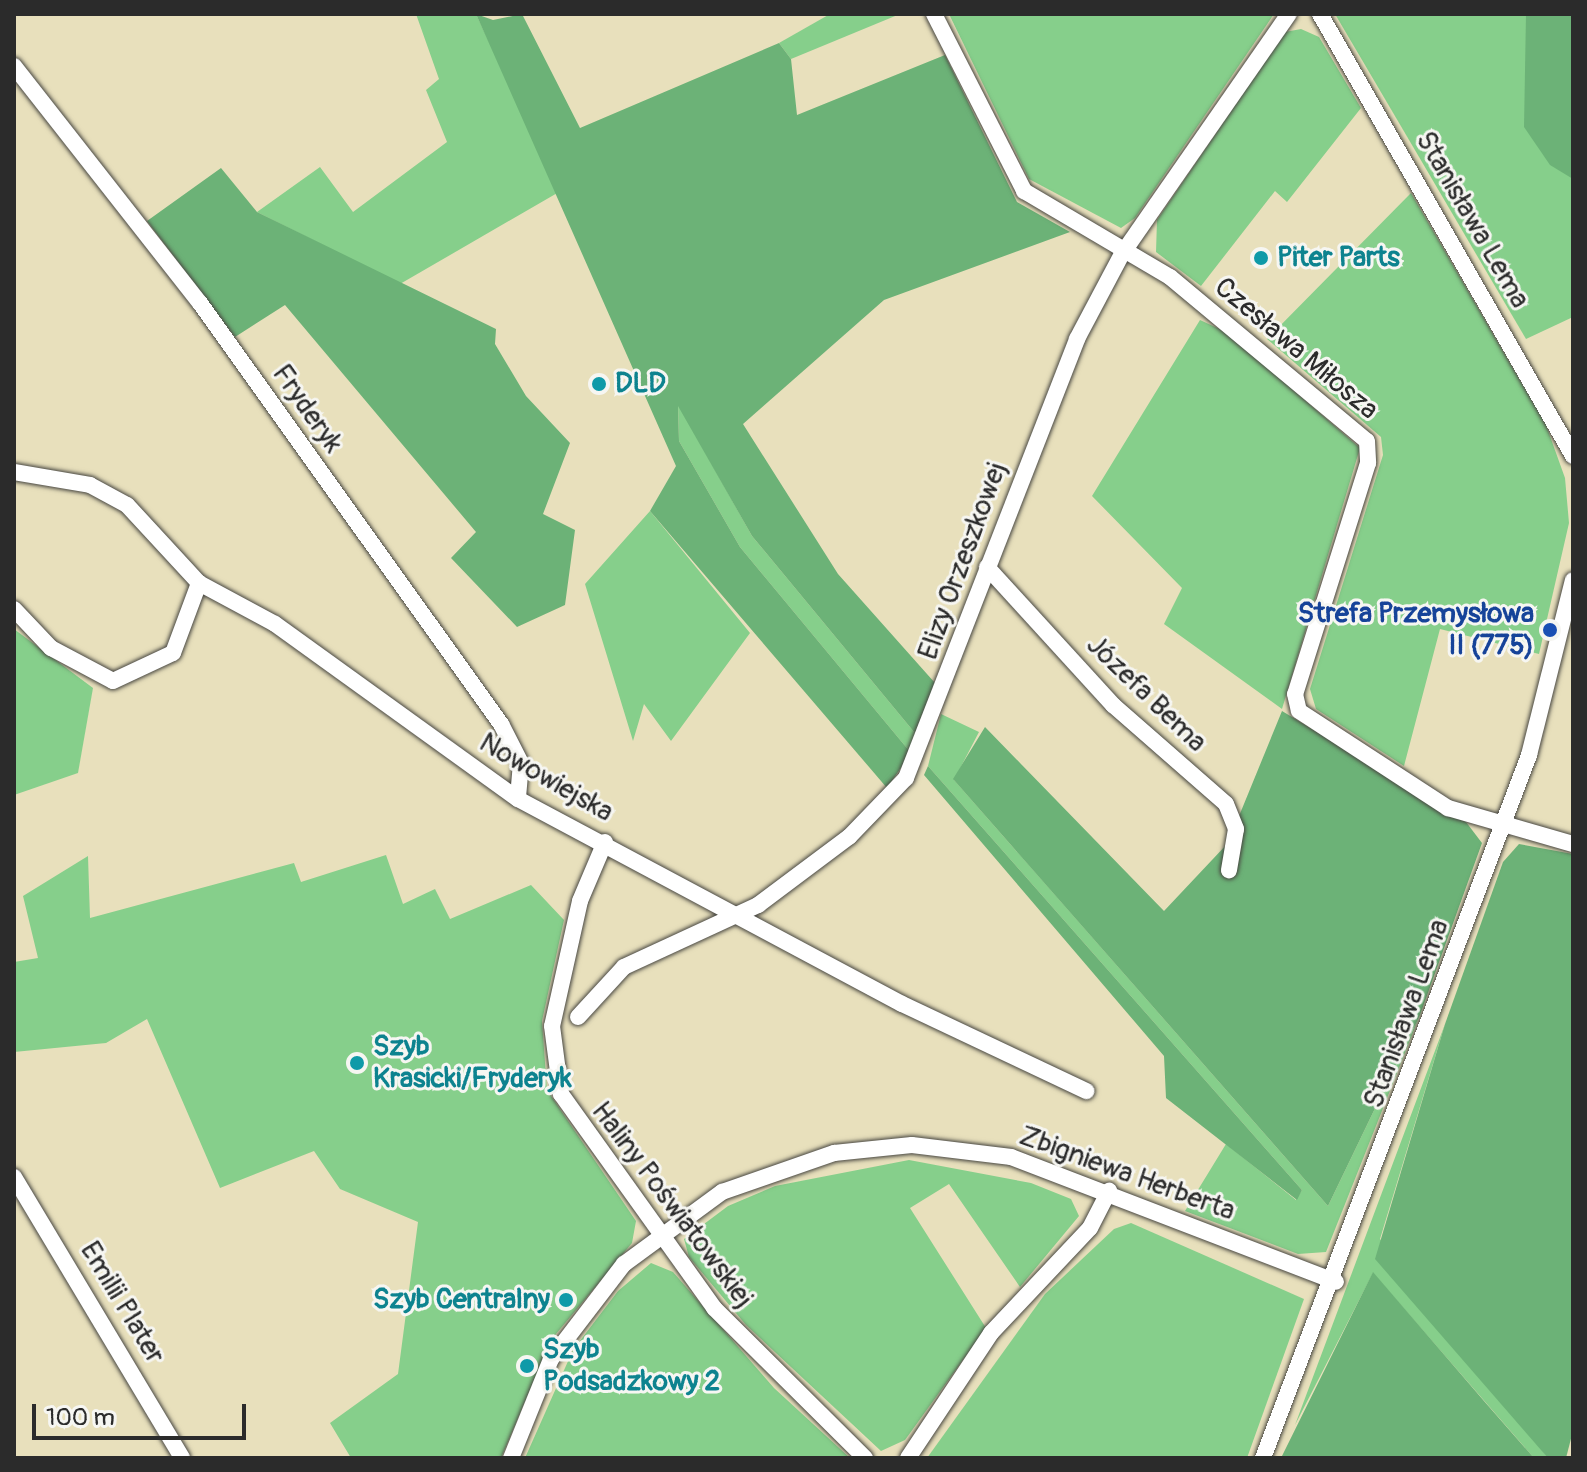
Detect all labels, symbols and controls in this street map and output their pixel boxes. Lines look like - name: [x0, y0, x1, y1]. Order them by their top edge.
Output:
- street label: Stanisława Lema: [1408, 126, 1536, 314]
- place label: Piter Parts: [1277, 241, 1400, 275]
- marker: Piter Parts: [1252, 249, 1270, 267]
- street label: Czesława Miłosza: [1207, 271, 1385, 427]
- street label: Fryderyk: [264, 358, 350, 460]
- place label: DLD: [615, 367, 666, 401]
- marker: DLD: [590, 375, 608, 393]
- street label: Elizy Orzeszkowej: [912, 458, 1014, 664]
- place label: Strefa Przemysłowa II (775): [1298, 597, 1534, 663]
- marker: Strefa Przemysłowa II (775): [1541, 621, 1559, 639]
- street label: Józefa Bema: [1079, 629, 1213, 759]
- street label: Nowowiejska: [473, 726, 619, 830]
- street label: Stanisława Lema: [1357, 915, 1457, 1113]
- place label: Szyb Krasicki/Fryderyk: [373, 1030, 572, 1096]
- marker: Szyb Krasicki/Fryderyk: [348, 1054, 366, 1072]
- street label: Haliny Poświatowskiej: [584, 1096, 760, 1314]
- street label: Zbigniewa Herberta: [1015, 1119, 1239, 1229]
- street label: Emilii Plater: [72, 1236, 172, 1370]
- place label: Szyb Centralny: [373, 1283, 550, 1317]
- marker: Szyb Centralny: [557, 1291, 575, 1309]
- place label: Szyb Podsadzkowy 2: [543, 1333, 720, 1399]
- marker: Szyb Podsadzkowy 2: [518, 1357, 536, 1375]
- scale bar: [36, 1388, 250, 1438]
- text: 100 m: [46, 1403, 115, 1432]

